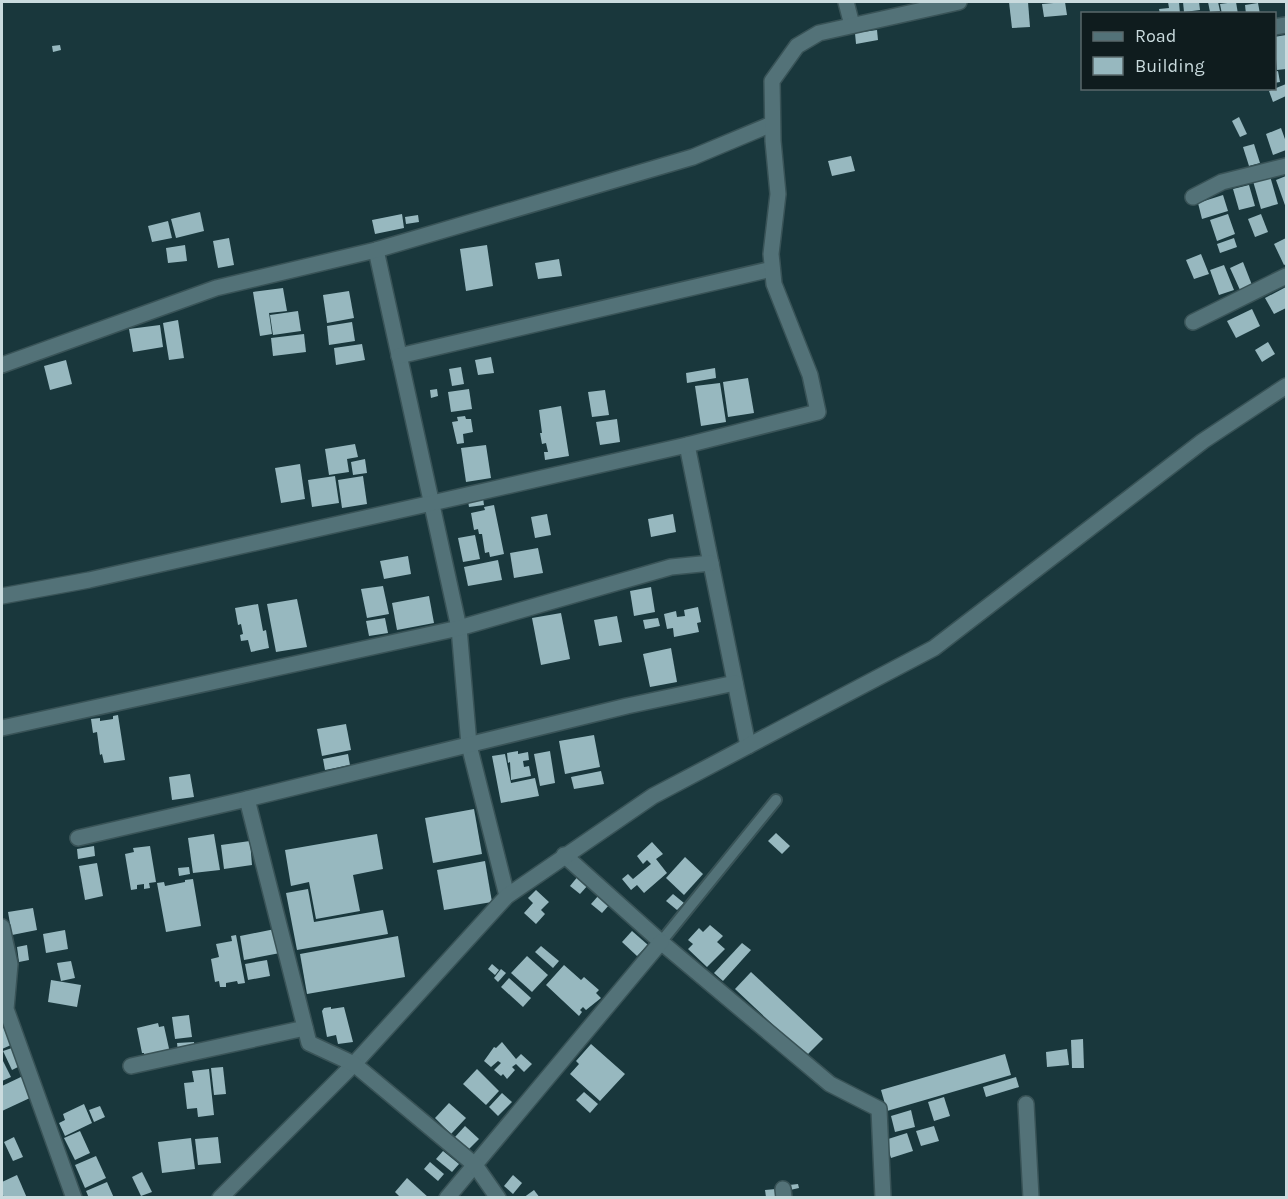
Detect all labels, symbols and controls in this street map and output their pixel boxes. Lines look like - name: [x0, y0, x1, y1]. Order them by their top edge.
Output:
- legend: [1081, 12, 1276, 90]
- text: Road: [1135, 25, 1176, 47]
- text: Building: [1135, 55, 1205, 77]

